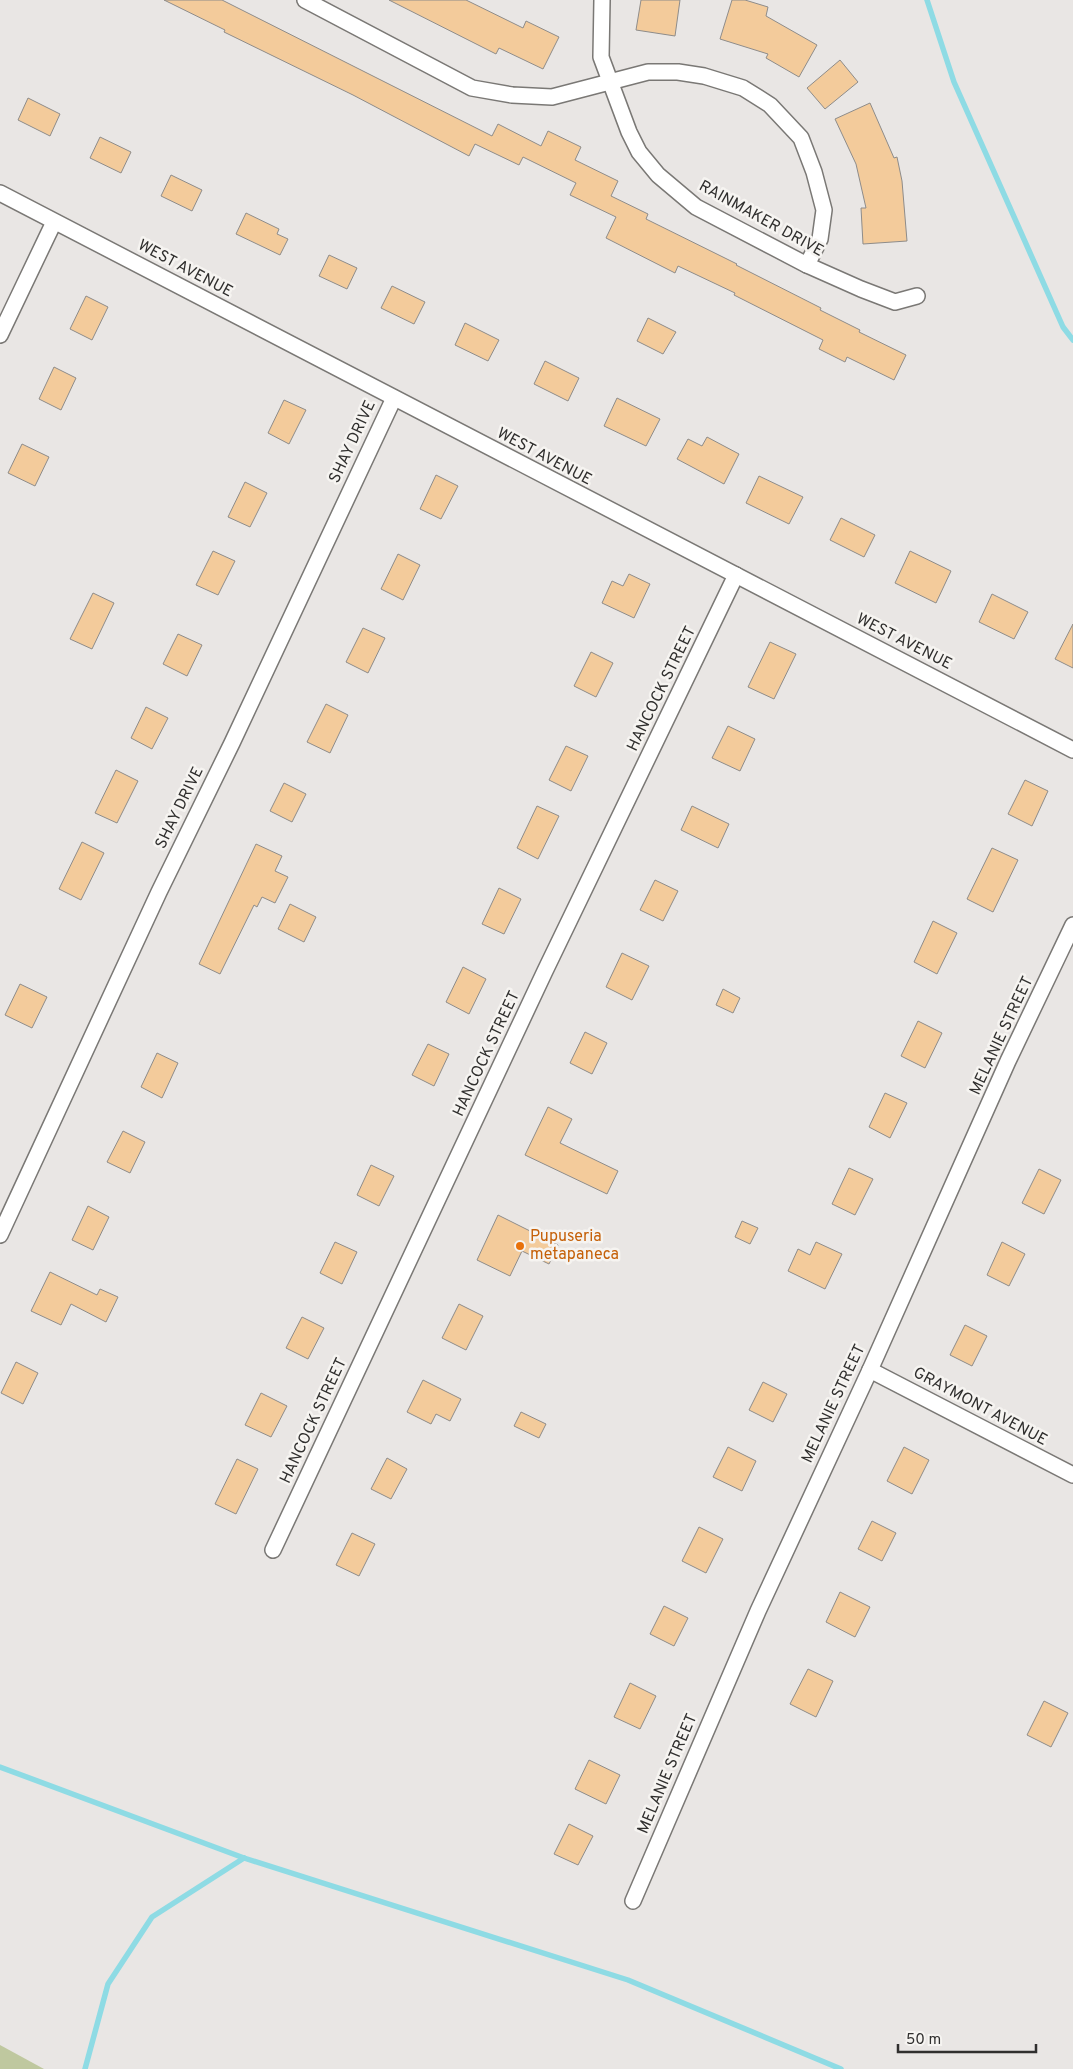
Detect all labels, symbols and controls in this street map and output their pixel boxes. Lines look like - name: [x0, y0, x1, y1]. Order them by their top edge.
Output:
- street label: RAINMAKER DRIVE: [695, 176, 827, 262]
- street label: WEST AVENUE: [134, 236, 236, 302]
- street label: SHAY DRIVE: [325, 397, 381, 487]
- street label: WEST AVENUE: [493, 424, 595, 490]
- street label: WEST AVENUE: [853, 609, 955, 675]
- street label: HANCOCK STREET: [623, 623, 701, 755]
- street label: SHAY DRIVE: [152, 764, 208, 852]
- street label: MELANIE STREET: [966, 973, 1038, 1099]
- street label: HANCOCK STREET: [449, 988, 525, 1120]
- place label: Pupuseria metapaneca: [530, 1227, 619, 1265]
- marker: Pupuseria metapaneca: [514, 1240, 526, 1252]
- street label: MELANIE STREET: [798, 1341, 870, 1467]
- street label: HANCOCK STREET: [276, 1355, 352, 1487]
- street label: GRAYMONT AVENUE: [910, 1363, 1050, 1451]
- street label: MELANIE STREET: [634, 1711, 702, 1837]
- scale bar: [898, 2022, 1036, 2054]
- text: 50 m: [906, 2031, 941, 2050]

